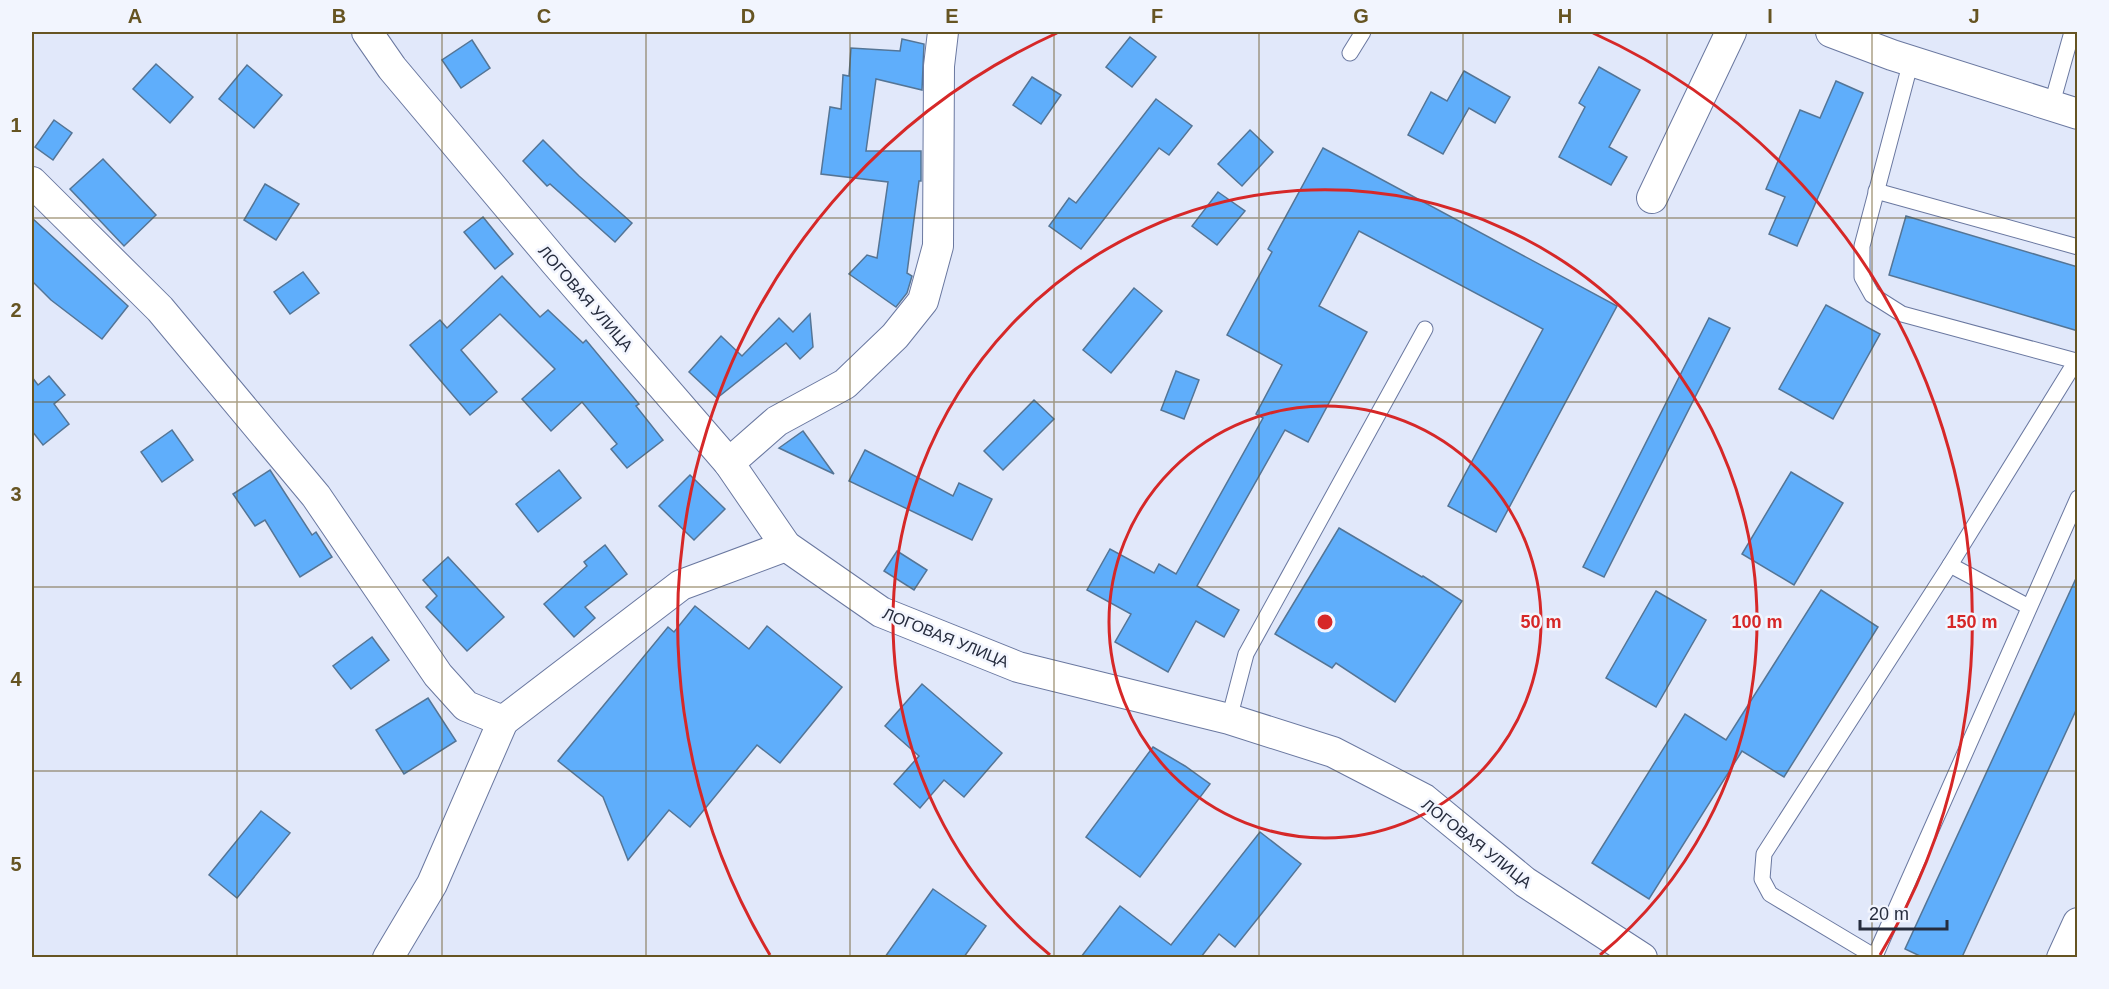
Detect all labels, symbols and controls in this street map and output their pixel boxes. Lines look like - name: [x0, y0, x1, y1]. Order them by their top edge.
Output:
- text: A: [128, 5, 142, 27]
- text: B: [332, 5, 346, 27]
- text: C: [537, 5, 551, 27]
- text: D: [741, 5, 755, 27]
- text: E: [945, 5, 959, 27]
- text: F: [1151, 5, 1163, 27]
- text: G: [1353, 5, 1369, 27]
- text: H: [1558, 5, 1572, 27]
- text: I: [1767, 5, 1773, 27]
- text: J: [1968, 5, 1980, 27]
- text: 1: [10, 114, 22, 136]
- street label: ЛОГОВАЯ УЛИЦА: [535, 242, 636, 355]
- text: 2: [10, 299, 22, 321]
- text: 3: [10, 483, 22, 505]
- street label: ЛОГОВАЯ УЛИЦА: [880, 604, 1011, 671]
- centre of rings: [1315, 612, 1335, 632]
- text: 50 m: [1520, 612, 1562, 632]
- text: 100 m: [1731, 612, 1783, 632]
- text: 150 m: [1946, 612, 1998, 632]
- text: 4: [10, 668, 22, 690]
- street label: ЛОГОВАЯ УЛИЦА: [1419, 795, 1535, 892]
- text: 5: [10, 853, 22, 875]
- scale bar: [1860, 893, 1947, 931]
- text: 20 m: [1869, 904, 1909, 924]

